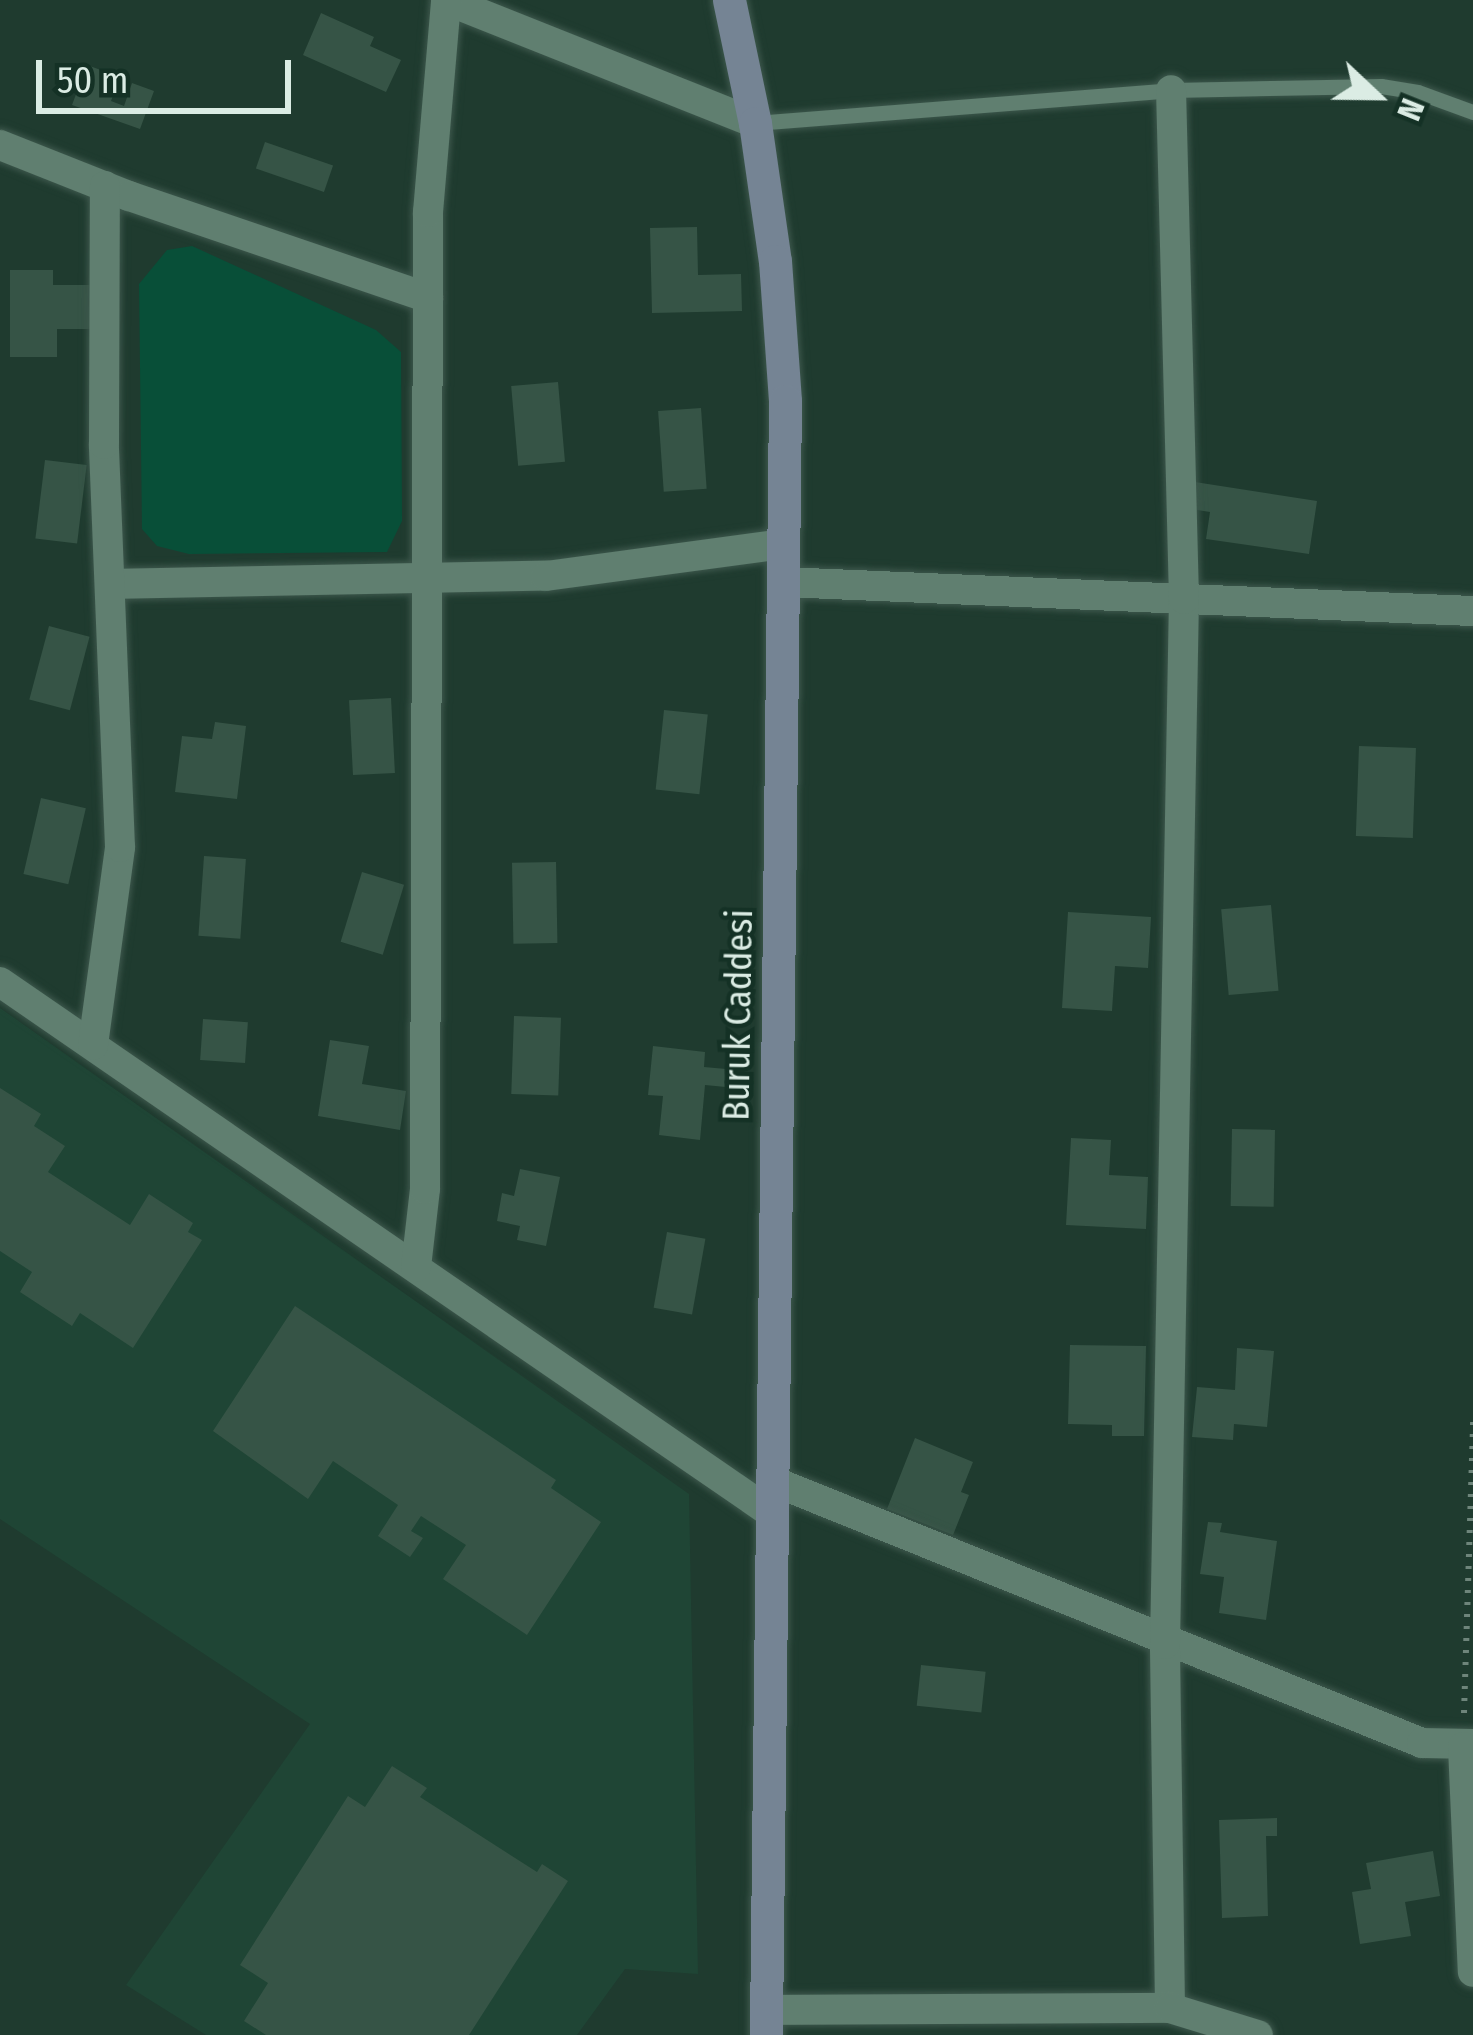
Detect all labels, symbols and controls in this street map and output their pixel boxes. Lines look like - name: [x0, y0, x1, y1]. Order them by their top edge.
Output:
- scale bar: [42, 36, 297, 110]
- north arrow: [1317, 36, 1437, 156]
- text: 50 m: [57, 59, 128, 103]
- text: N: [1388, 93, 1433, 126]
- street label: Buruk Caddesi: [716, 909, 762, 1121]

